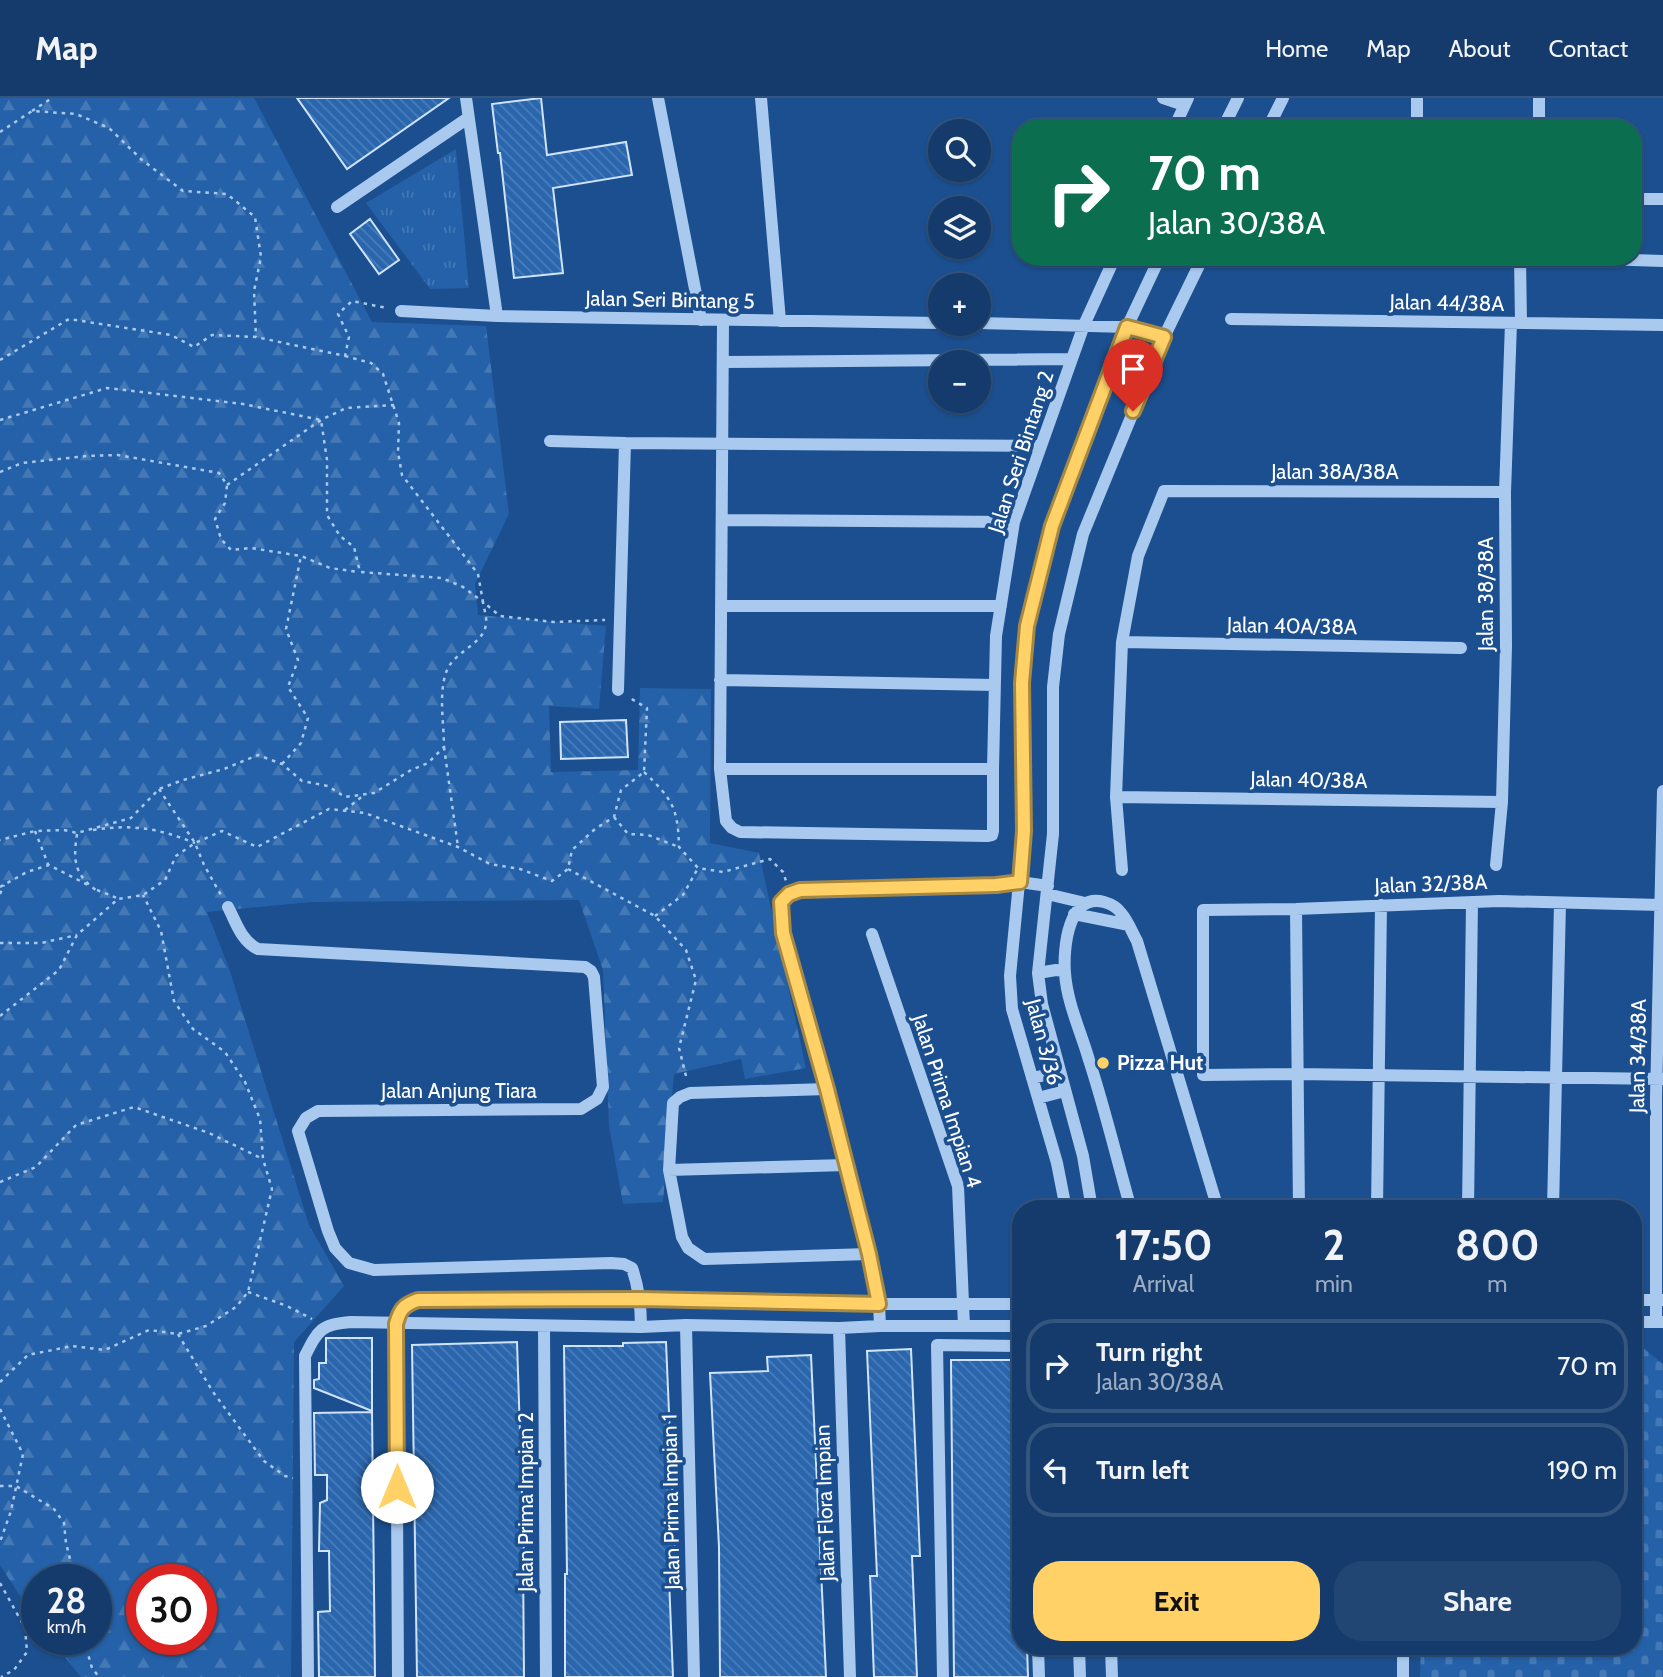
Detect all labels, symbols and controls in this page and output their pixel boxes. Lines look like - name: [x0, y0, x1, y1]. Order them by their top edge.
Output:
- text: Map: [35, 28, 98, 68]
- text: Home: [1265, 34, 1328, 63]
- text: Map: [1366, 34, 1411, 63]
- text: About: [1449, 34, 1511, 63]
- text: Contact: [1549, 34, 1628, 63]
- map controls: [928, 119, 991, 413]
- button: search: [928, 119, 991, 182]
- text: 70 m: [1148, 143, 1261, 202]
- icon: right: [1033, 147, 1124, 238]
- button: layers: [928, 196, 991, 259]
- text: Jalan 30/38A: [1148, 203, 1325, 242]
- button: +: [928, 273, 991, 336]
- street label: Jalan Seri Bintang 5: [584, 286, 755, 313]
- street label: Jalan 44/38A: [1388, 289, 1505, 316]
- pin: [1103, 339, 1163, 411]
- button: −: [928, 350, 991, 413]
- icon: arrive: [1114, 350, 1152, 388]
- street label: Jalan Seri Bintang 2: [982, 368, 1059, 537]
- street label: Jalan 38A/38A: [1270, 459, 1399, 484]
- street label: Jalan 38/38A: [1473, 537, 1498, 652]
- street label: Jalan 40A/38A: [1226, 612, 1357, 639]
- street label: Jalan 40/38A: [1249, 766, 1368, 793]
- street label: Jalan 32/38A: [1373, 869, 1488, 898]
- street label: Jalan 3/36: [1021, 995, 1068, 1088]
- street label: Jalan 34/38A: [1624, 999, 1651, 1114]
- street label: Jalan Prima Impian 4: [907, 1010, 987, 1191]
- place label: Pizza Hut: [1117, 1050, 1203, 1075]
- marker: Pizza Hut: [1095, 1055, 1111, 1071]
- street label: Jalan Anjung Tiara: [380, 1078, 537, 1104]
- text: 17:50: [1114, 1219, 1213, 1271]
- text: 2: [1323, 1219, 1345, 1271]
- text: 800: [1455, 1219, 1540, 1271]
- text: Arrival: [1133, 1270, 1194, 1298]
- text: min: [1315, 1270, 1353, 1298]
- text: m: [1487, 1270, 1507, 1298]
- text: Turn right: [1096, 1336, 1202, 1368]
- icon: right: [1037, 1347, 1075, 1385]
- text: 70 m: [1557, 1350, 1617, 1382]
- text: Jalan 30/38A: [1096, 1368, 1223, 1396]
- street label: Jalan Prima Impian 2: [513, 1412, 538, 1593]
- street label: Jalan Prima Impian 1: [656, 1414, 685, 1591]
- street label: Jalan Flora Impian: [809, 1424, 840, 1583]
- position arrow: [360, 1450, 434, 1524]
- icon: left: [1037, 1451, 1075, 1489]
- text: Turn left: [1096, 1454, 1189, 1486]
- text: 190 m: [1547, 1454, 1617, 1486]
- button: Exit: [1033, 1561, 1320, 1641]
- button: Share: [1334, 1561, 1621, 1641]
- speed limit sign: 30: [126, 1564, 217, 1655]
- text: 28: [47, 1579, 86, 1622]
- text: km/h: [47, 1616, 86, 1638]

